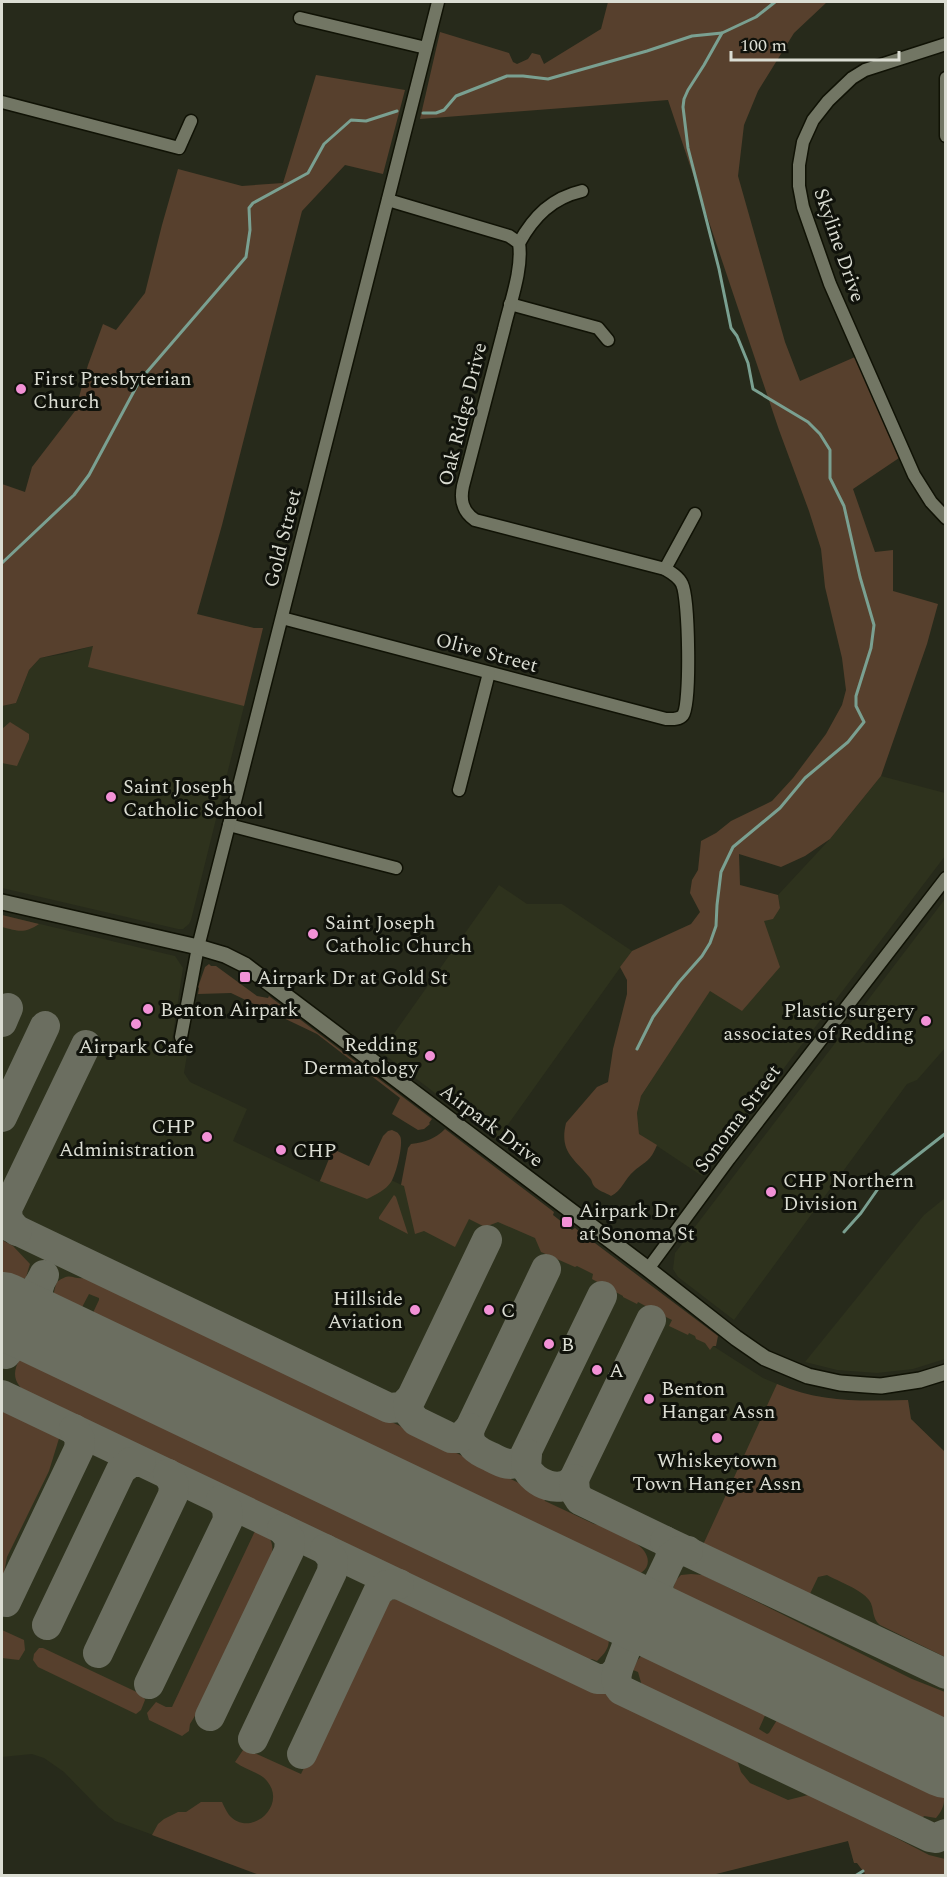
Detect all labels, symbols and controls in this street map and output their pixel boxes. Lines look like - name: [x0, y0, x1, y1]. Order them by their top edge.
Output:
- scale bar: [731, 24, 899, 62]
- text: 100 m: [740, 32, 787, 59]
- street label: Skyline Drive: [806, 184, 873, 306]
- street label: Oak Ridge Drive: [431, 339, 495, 489]
- place label: First Presbyterian Church: [33, 364, 192, 417]
- marker: First Presbyterian Church: [14, 382, 28, 396]
- street label: Gold Street: [256, 486, 310, 591]
- street label: Olive Street: [432, 625, 541, 681]
- place label: Saint Joseph Catholic School: [123, 772, 263, 825]
- marker: Saint Joseph Catholic School: [104, 790, 118, 804]
- place label: Saint Joseph Catholic Church: [325, 908, 472, 961]
- marker: Saint Joseph Catholic Church: [306, 927, 320, 941]
- place label: Airpark Dr at Gold St: [257, 963, 448, 993]
- marker: Airpark Dr at Gold St: [238, 970, 252, 984]
- place label: Benton Airpark: [160, 995, 299, 1025]
- place label: Plastic surgery associates of Redding: [724, 996, 915, 1049]
- marker: Benton Airpark: [141, 1002, 155, 1016]
- marker: Plastic surgery associates of Redding: [919, 1014, 933, 1028]
- marker: Airpark Cafe: [129, 1017, 143, 1031]
- place label: Redding Dermatology: [303, 1030, 419, 1083]
- place label: Airpark Cafe: [78, 1032, 194, 1062]
- marker: Redding Dermatology: [423, 1049, 437, 1063]
- street label: Sonoma Street: [687, 1058, 788, 1179]
- street label: Airpark Drive: [433, 1077, 550, 1175]
- place label: CHP Administration: [59, 1112, 195, 1165]
- marker: CHP Administration: [200, 1130, 214, 1144]
- place label: CHP: [293, 1136, 336, 1166]
- marker: CHP: [274, 1143, 288, 1157]
- place label: CHP Northern Division: [783, 1166, 914, 1219]
- marker: CHP Northern Division: [764, 1185, 778, 1199]
- place label: Airpark Dr at Sonoma St: [579, 1196, 695, 1249]
- marker: Airpark Dr at Sonoma St: [560, 1215, 574, 1229]
- place label: Hillside Aviation: [327, 1284, 403, 1337]
- place label: C: [501, 1296, 516, 1326]
- marker: Hillside Aviation: [408, 1303, 422, 1317]
- marker: C: [482, 1303, 496, 1317]
- place label: B: [561, 1330, 574, 1360]
- marker: B: [542, 1337, 556, 1351]
- place label: A: [609, 1356, 624, 1386]
- marker: A: [590, 1363, 604, 1377]
- place label: Benton Hangar Assn: [661, 1374, 775, 1427]
- marker: Benton Hangar Assn: [642, 1392, 656, 1406]
- marker: Whiskeytown Town Hanger Assn: [710, 1431, 724, 1445]
- place label: Whiskeytown Town Hanger Assn: [632, 1446, 802, 1499]

